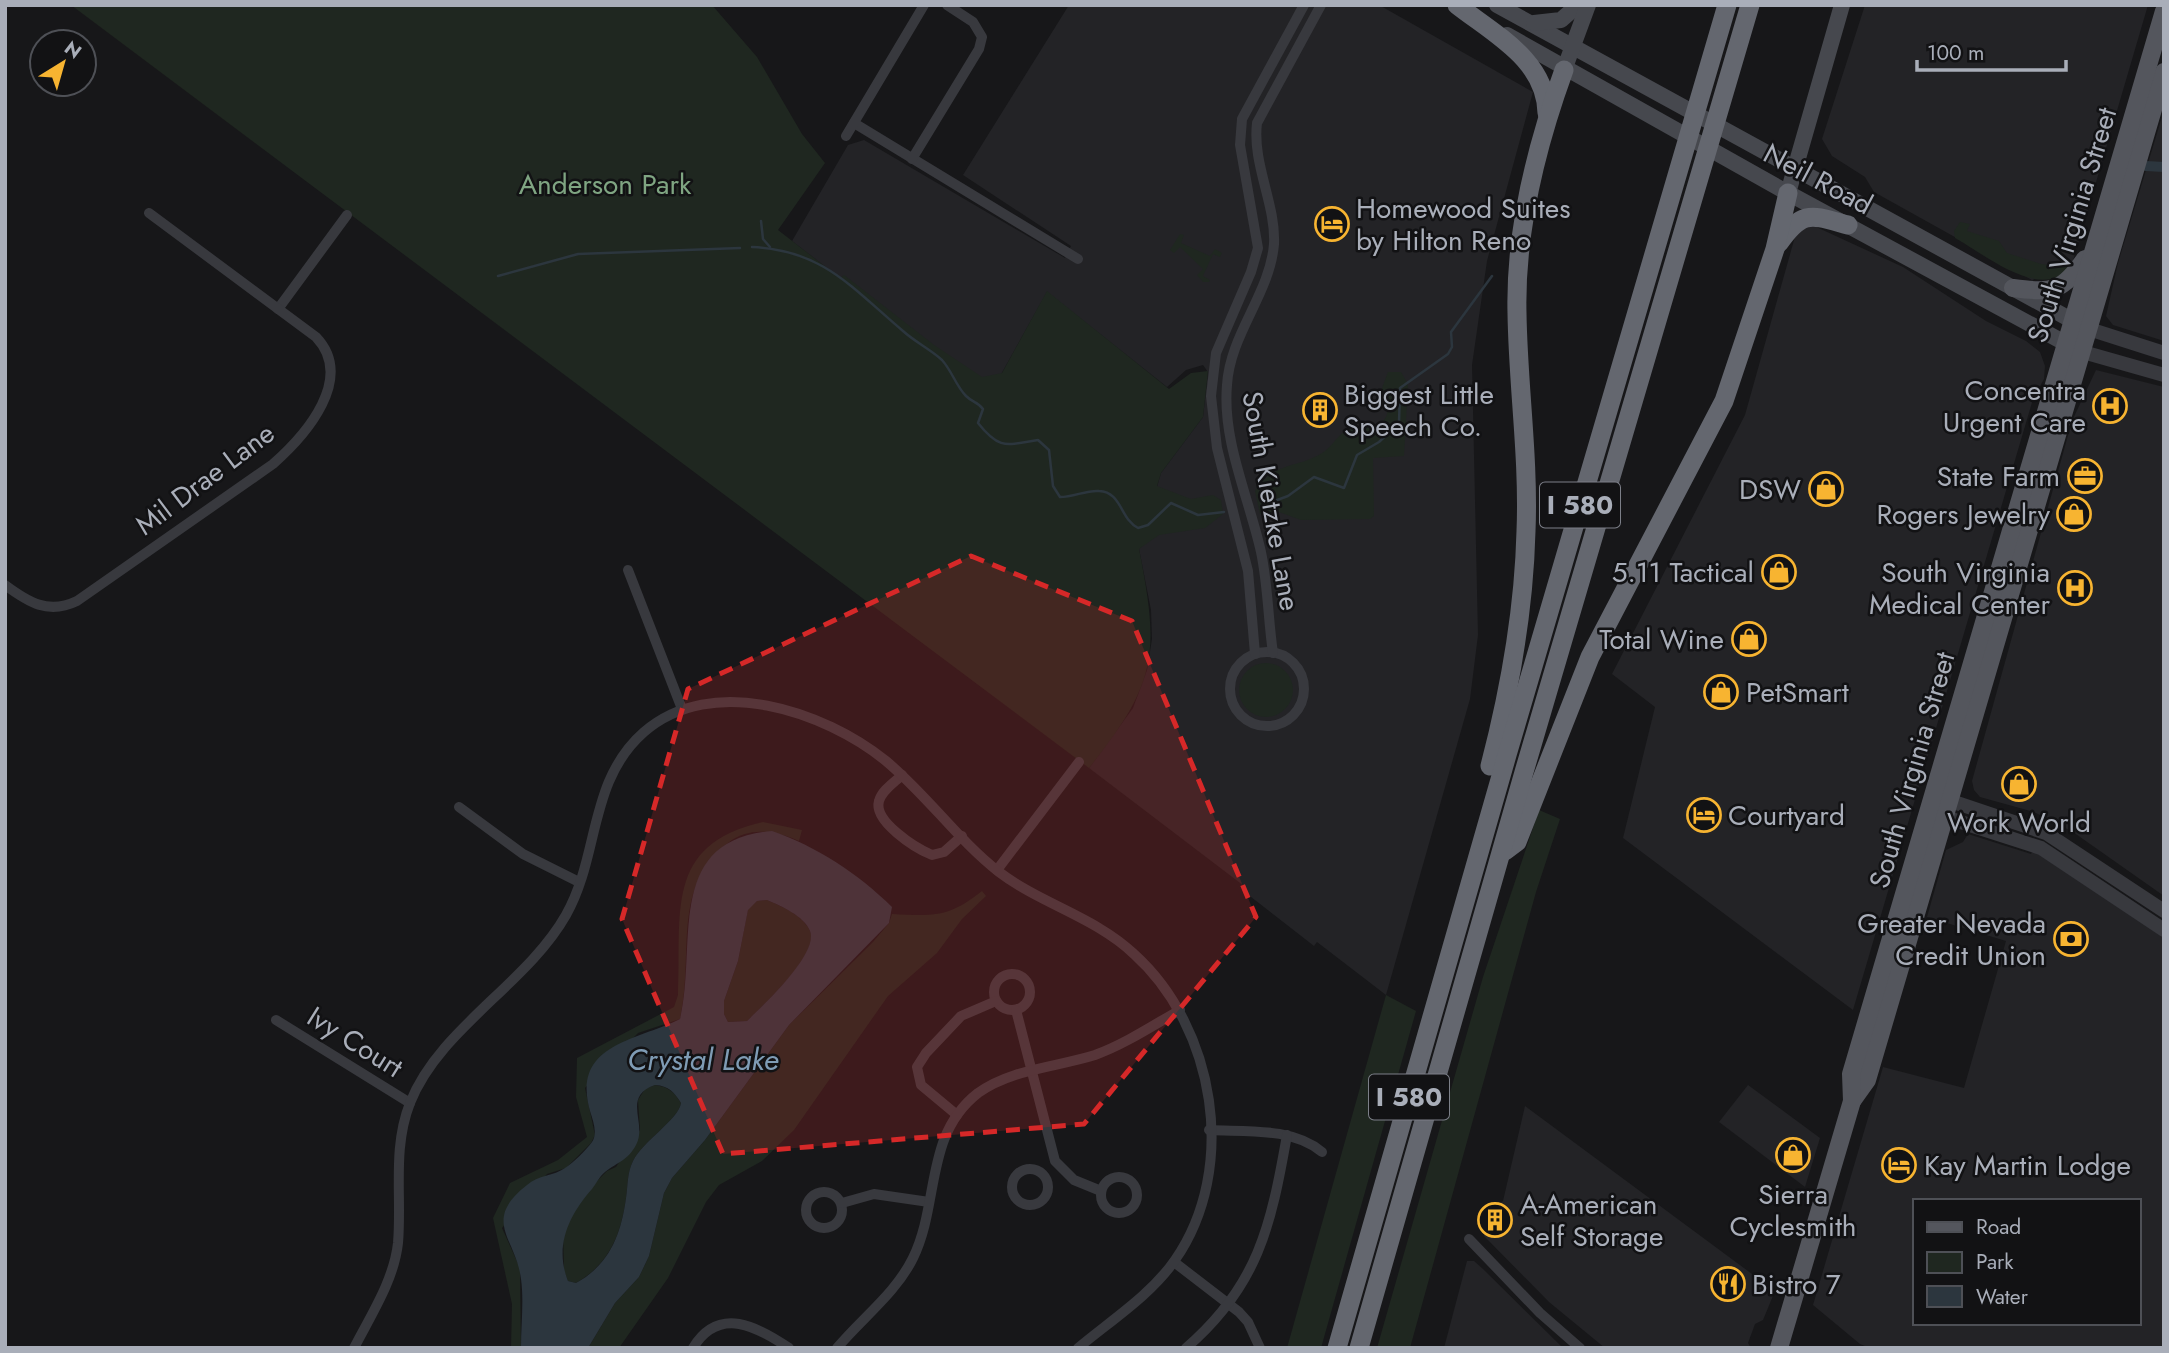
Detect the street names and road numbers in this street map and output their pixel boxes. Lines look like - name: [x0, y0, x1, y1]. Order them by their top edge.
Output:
- street label: South Virginia Street: [2017, 102, 2127, 348]
- street label: Neil Road: [1756, 133, 1880, 225]
- street label: South Kietzke Lane: [1232, 388, 1310, 614]
- street label: Mil Drae Lane: [127, 413, 283, 545]
- road number: I 580: [1540, 482, 1620, 527]
- street label: South Virginia Street: [1859, 647, 1965, 893]
- street label: Ivy Court: [299, 996, 411, 1088]
- road number: I 580: [1369, 1074, 1449, 1120]

